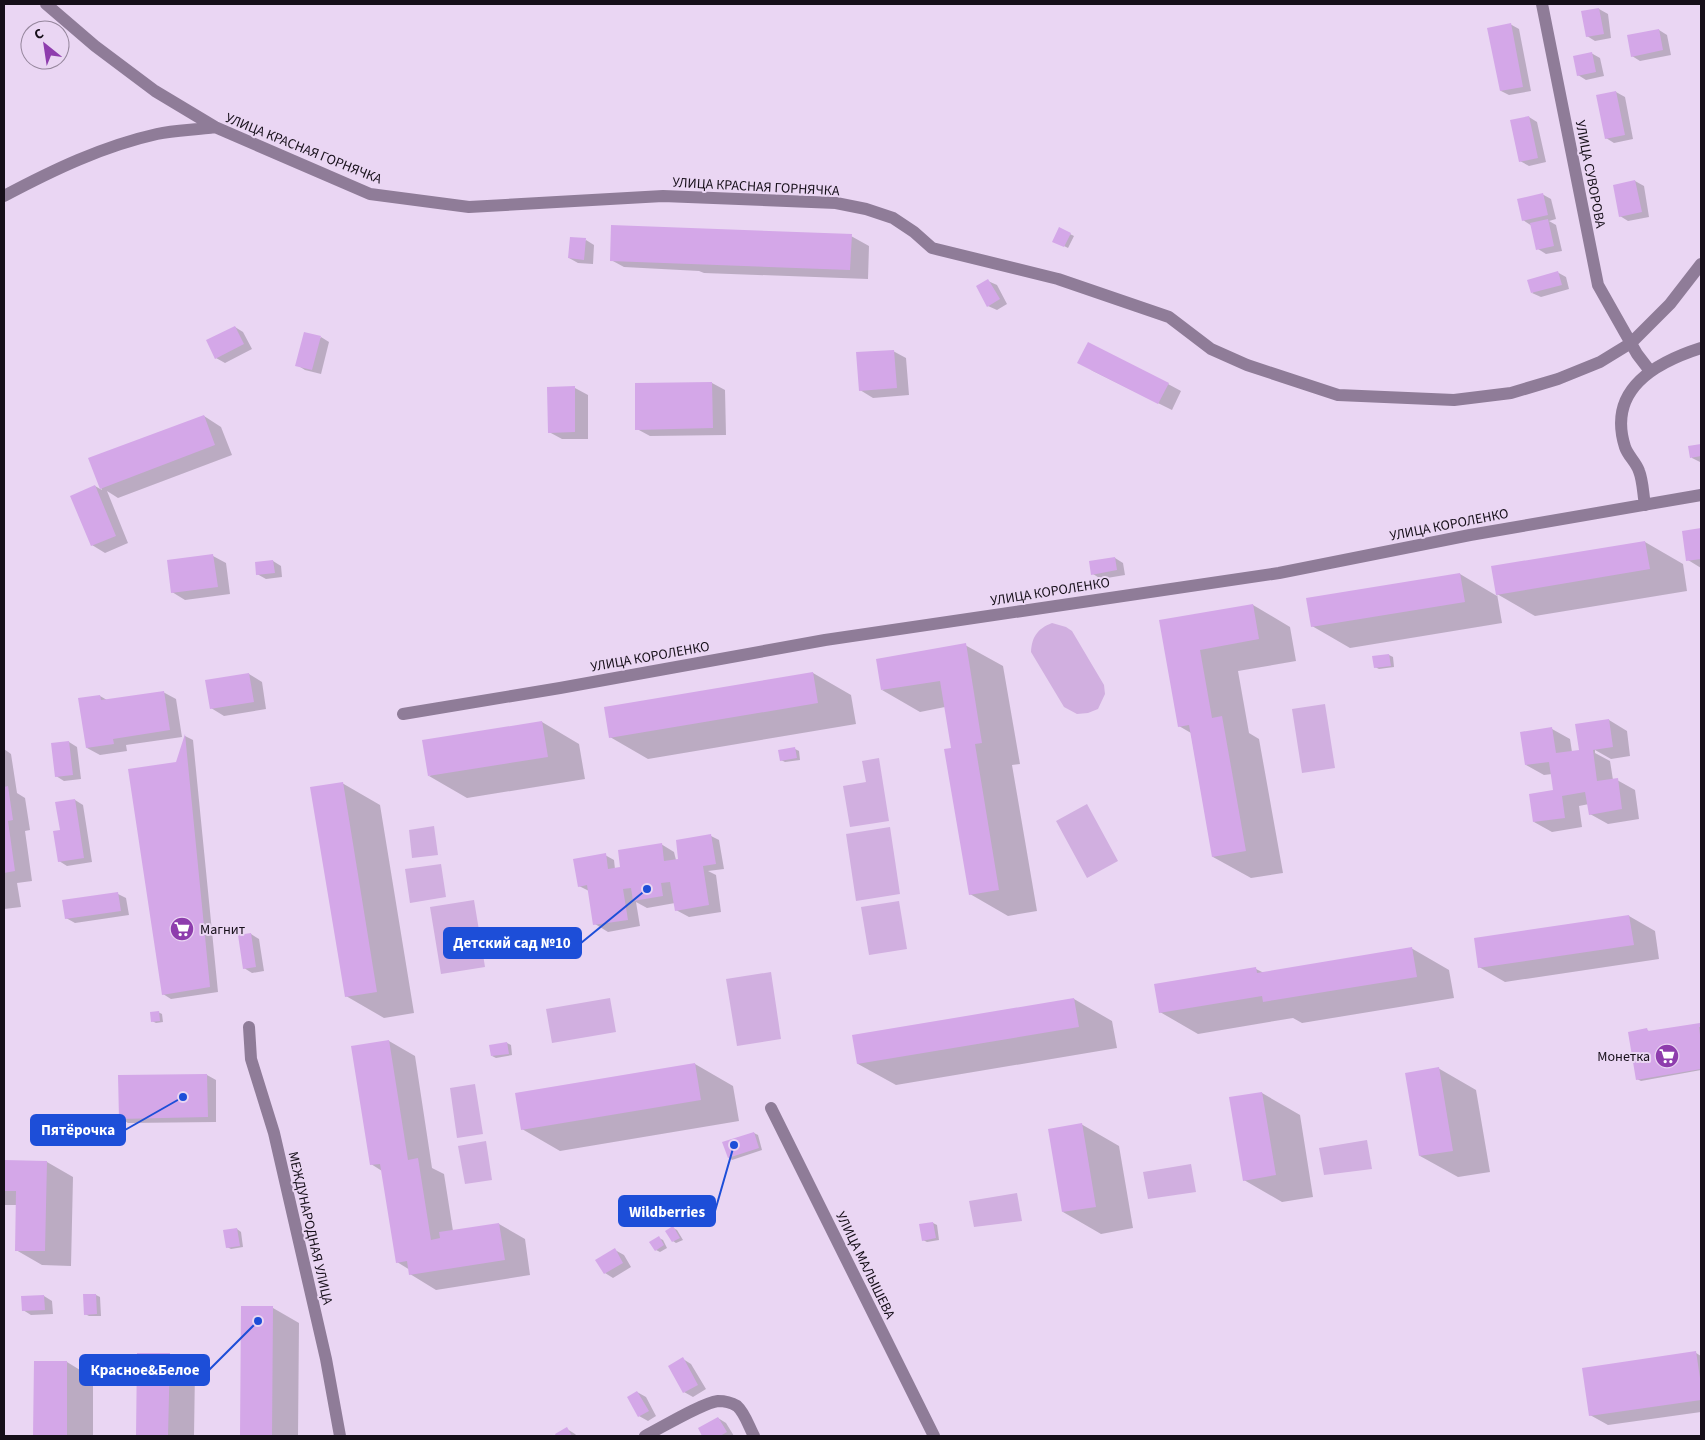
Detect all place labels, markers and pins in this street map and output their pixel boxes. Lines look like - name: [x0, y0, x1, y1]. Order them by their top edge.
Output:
- supermarket icon: Магнит: [169, 916, 195, 942]
- place label: Магнит: [200, 920, 246, 940]
- callout: Детский сад №10: [444, 928, 581, 958]
- supermarket icon: Монетка: [1654, 1043, 1680, 1069]
- place label: Монетка: [1597, 1047, 1650, 1067]
- callout: Пятёрочка: [31, 1115, 125, 1145]
- callout: Wildberries: [619, 1196, 715, 1226]
- callout: Красное&Белое: [80, 1355, 209, 1385]

